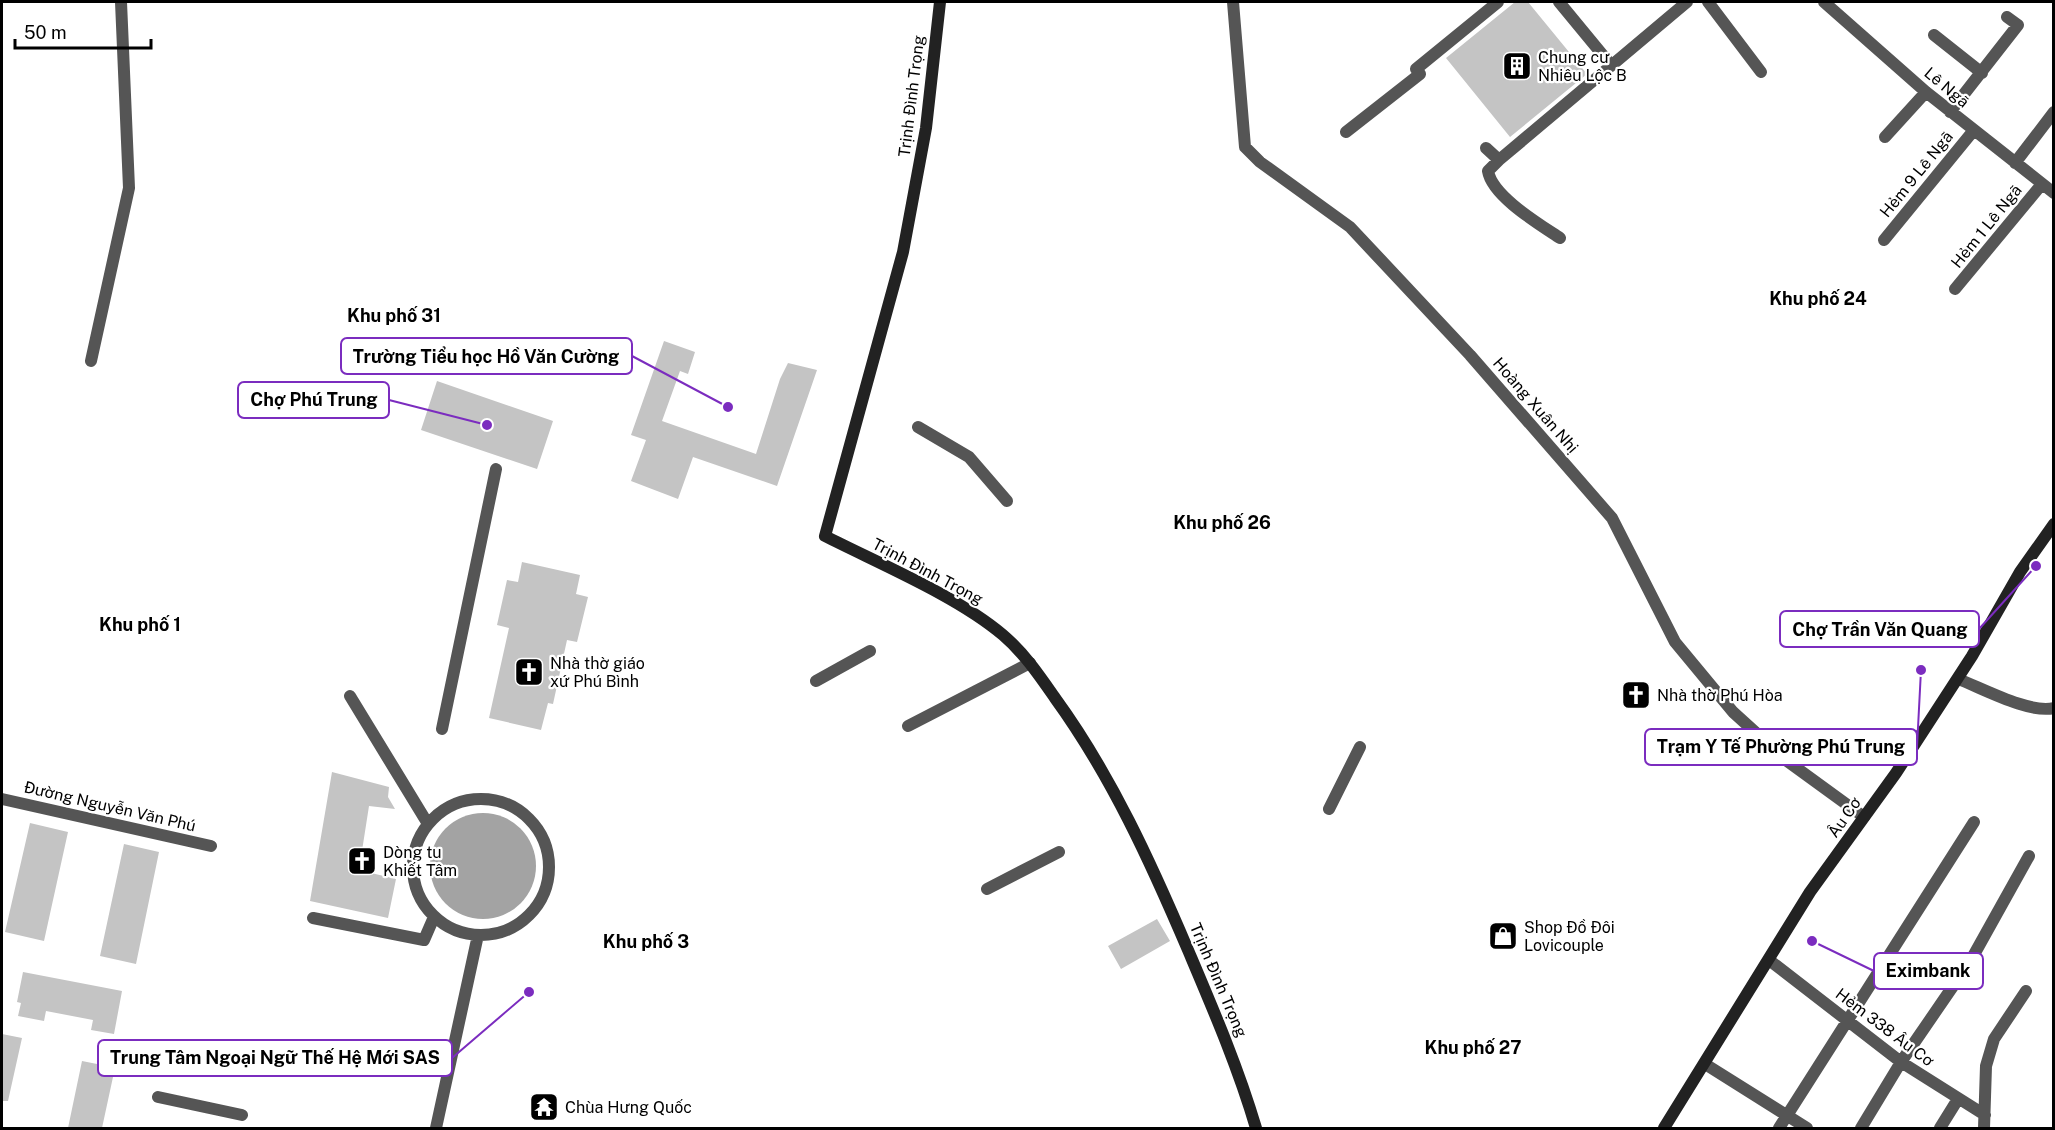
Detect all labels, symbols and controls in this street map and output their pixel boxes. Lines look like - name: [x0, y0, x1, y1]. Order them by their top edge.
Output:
- scale bar: [15, 12, 152, 50]
- text: 50 m: [24, 22, 67, 43]
- street label: Trịnh Đình Trọng: [895, 34, 928, 158]
- place label: Chung cư Nhiêu Lộc B: [1538, 48, 1627, 85]
- building icon: Chung cư Nhiêu Lộc B: [1501, 50, 1533, 82]
- street label: Lê Ngã: [1921, 63, 1973, 111]
- street label: Hẻm 9 Lê Ngã: [1876, 127, 1957, 221]
- street label: Hẻm 1 Lê Ngã: [1947, 181, 2026, 272]
- district label: Khu phố 24: [1769, 288, 1867, 309]
- district label: Khu phố 31: [347, 305, 441, 326]
- callout: Trường Tiểu học Hồ Văn Cường: [341, 338, 632, 374]
- text: Trường Tiểu học Hồ Văn Cường: [353, 346, 619, 367]
- street label: Hoàng Xuân Nhị: [1489, 354, 1582, 457]
- callout: Chợ Phú Trung: [238, 382, 389, 418]
- text: Chợ Phú Trung: [250, 389, 378, 410]
- district label: Khu phố 26: [1173, 512, 1271, 533]
- street label: Trịnh Đình Trọng: [869, 534, 986, 609]
- callout: Chợ Trần Văn Quang: [1780, 611, 1979, 647]
- district label: Khu phố 1: [99, 614, 181, 635]
- text: Chợ Trần Văn Quang: [1792, 619, 1968, 640]
- place label: Nhà thờ giáo xứ Phú Bình: [550, 654, 645, 691]
- church icon: Nhà thờ giáo xứ Phú Bình: [513, 656, 545, 688]
- church icon: Nhà thờ Phú Hòa: [1620, 679, 1652, 711]
- place label: Nhà thờ Phú Hòa: [1657, 686, 1782, 705]
- callout: Trạm Y Tế Phường Phú Trung: [1645, 729, 1917, 765]
- text: Trạm Y Tế Phường Phú Trung: [1657, 736, 1905, 757]
- street label: Đường Nguyễn Văn Phú: [22, 777, 198, 836]
- street label: Âu Cơ: [1823, 793, 1865, 841]
- place label: Dòng tu Khiết Tâm: [383, 843, 457, 880]
- church icon: Dòng tu Khiết Tâm: [346, 845, 378, 877]
- place label: Shop Đồ Đôi Lovicouple: [1524, 918, 1615, 955]
- street label: Trịnh Đình Trọng: [1186, 920, 1251, 1040]
- shop icon: Shop Đồ Đôi Lovicouple: [1487, 920, 1519, 952]
- district label: Khu phố 3: [603, 931, 689, 952]
- callout: Eximbank: [1874, 953, 1983, 989]
- text: Eximbank: [1885, 960, 1971, 981]
- street label: Hẻm 338 Âu Cơ: [1832, 983, 1938, 1071]
- district label: Khu phố 27: [1425, 1037, 1522, 1058]
- callout: Trung Tâm Ngoại Ngữ Thế Hệ Mới SAS: [98, 1040, 452, 1076]
- text: Trung Tâm Ngoại Ngữ Thế Hệ Mới SAS: [110, 1047, 440, 1068]
- temple icon: Chùa Hưng Quốc: [528, 1091, 560, 1123]
- place label: Chùa Hưng Quốc: [565, 1098, 692, 1117]

